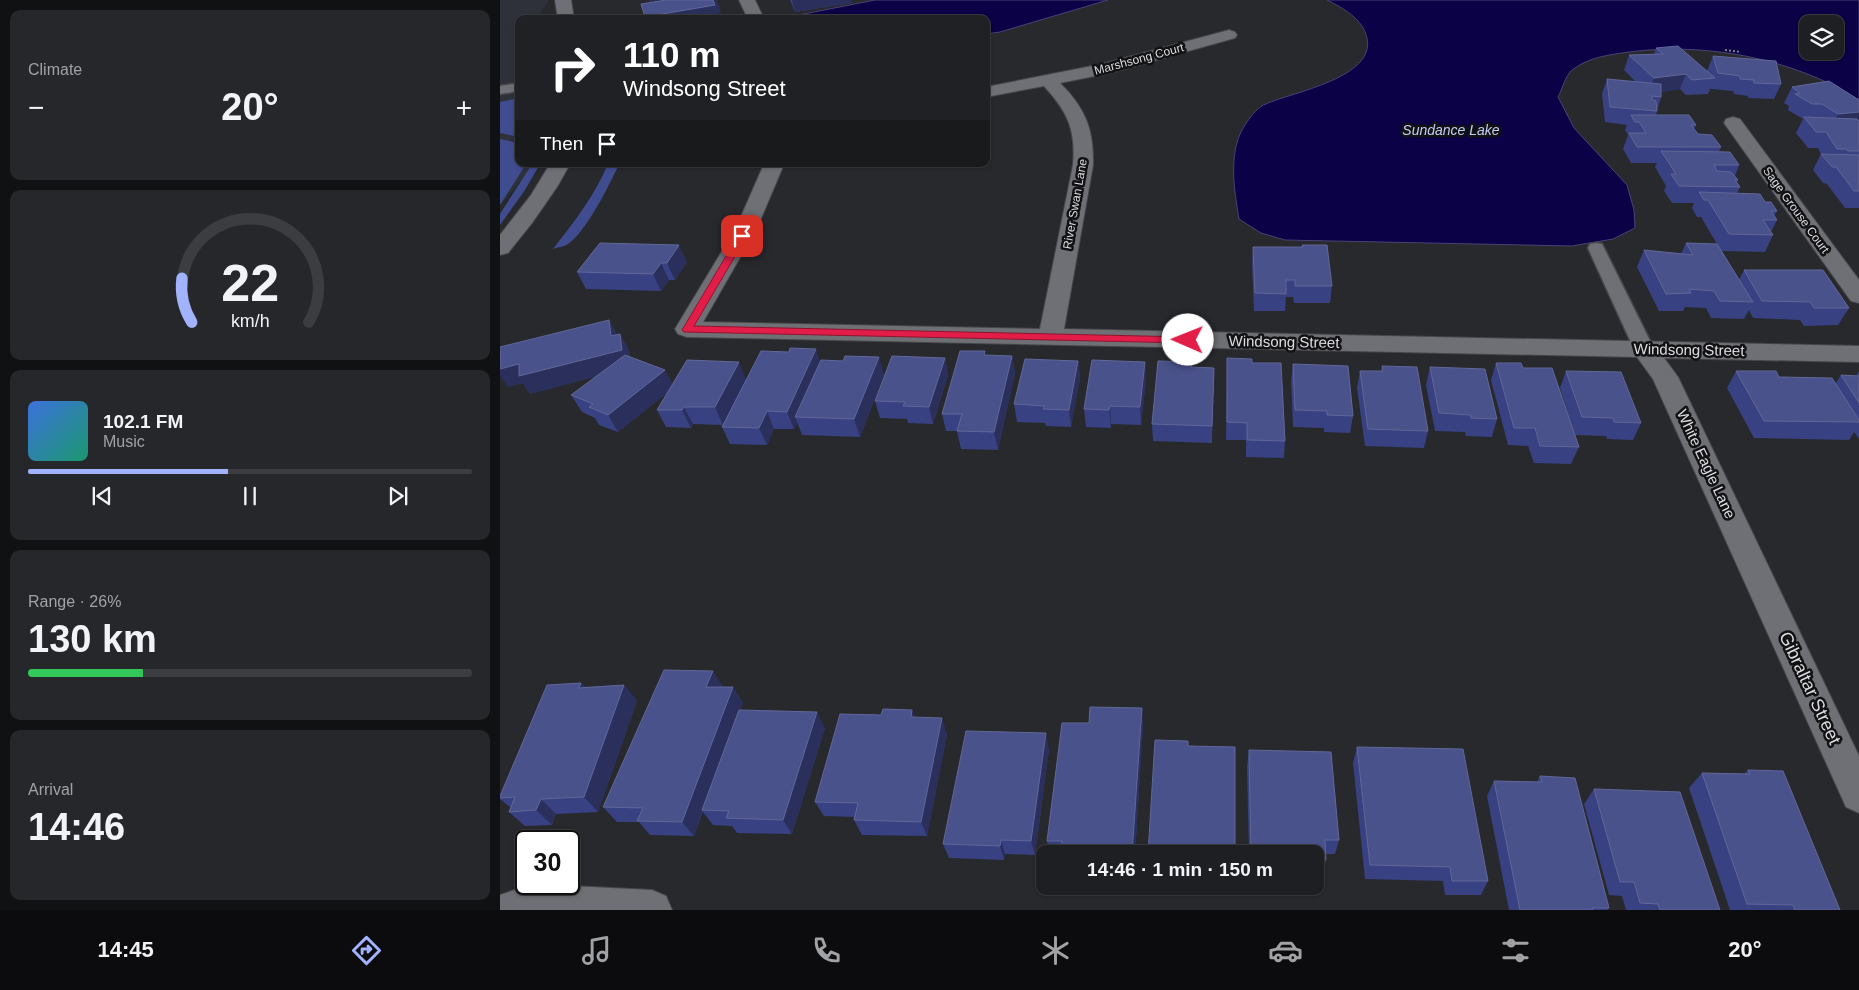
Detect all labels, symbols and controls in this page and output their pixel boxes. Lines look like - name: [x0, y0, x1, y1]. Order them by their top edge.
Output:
- map controls: [1799, 15, 1844, 60]
- button: layers: [1799, 15, 1844, 60]
- icon: right: [540, 35, 605, 100]
- text: 110 m: [623, 35, 720, 74]
- street label: Marshsong Court: [1093, 40, 1186, 78]
- text: Climate: [28, 61, 82, 78]
- text: Windsong Street: [623, 76, 786, 101]
- text: 20°: [221, 86, 279, 128]
- text: −: [28, 92, 44, 123]
- text: +: [456, 92, 472, 123]
- water label: Sundance Lake: [1402, 122, 1500, 138]
- icon: arrive: [593, 130, 621, 158]
- text: Then: [540, 133, 583, 154]
- street label: River Swan Lane: [1060, 157, 1090, 250]
- street label: Sage Grouse Court: [1760, 164, 1832, 256]
- pin: [721, 215, 763, 257]
- icon: arrive: [728, 222, 756, 250]
- text: 22: [221, 254, 279, 312]
- text: km/h: [231, 311, 269, 331]
- position arrow: [1161, 313, 1213, 365]
- street label: Windsong Street: [1228, 332, 1340, 351]
- street label: Windsong Street: [1633, 340, 1745, 359]
- street label: White Eagle Lane: [1674, 407, 1739, 521]
- text: 102.1 FM: [103, 411, 183, 432]
- text: Music: [103, 433, 145, 450]
- icon: previous: [88, 482, 116, 510]
- icon: pause: [236, 482, 264, 510]
- icon: next: [384, 482, 412, 510]
- text: Range · 26%: [28, 593, 121, 610]
- text: 130 km: [28, 618, 157, 660]
- street label: Gibraltar Street: [1775, 628, 1845, 748]
- text: Arrival: [28, 781, 73, 798]
- text: 14:46: [28, 806, 125, 848]
- speed limit sign: 30: [515, 830, 580, 895]
- text: 14:46 · 1 min · 150 m: [1087, 859, 1273, 880]
- icon: directions: [349, 933, 384, 968]
- icon: music: [579, 933, 614, 968]
- icon: phone: [809, 933, 844, 968]
- icon: climate: [1038, 933, 1073, 968]
- icon: car: [1268, 933, 1303, 968]
- icon: filters: [1498, 933, 1533, 968]
- text: 14:45: [97, 937, 154, 962]
- text: 20°: [1728, 937, 1761, 962]

